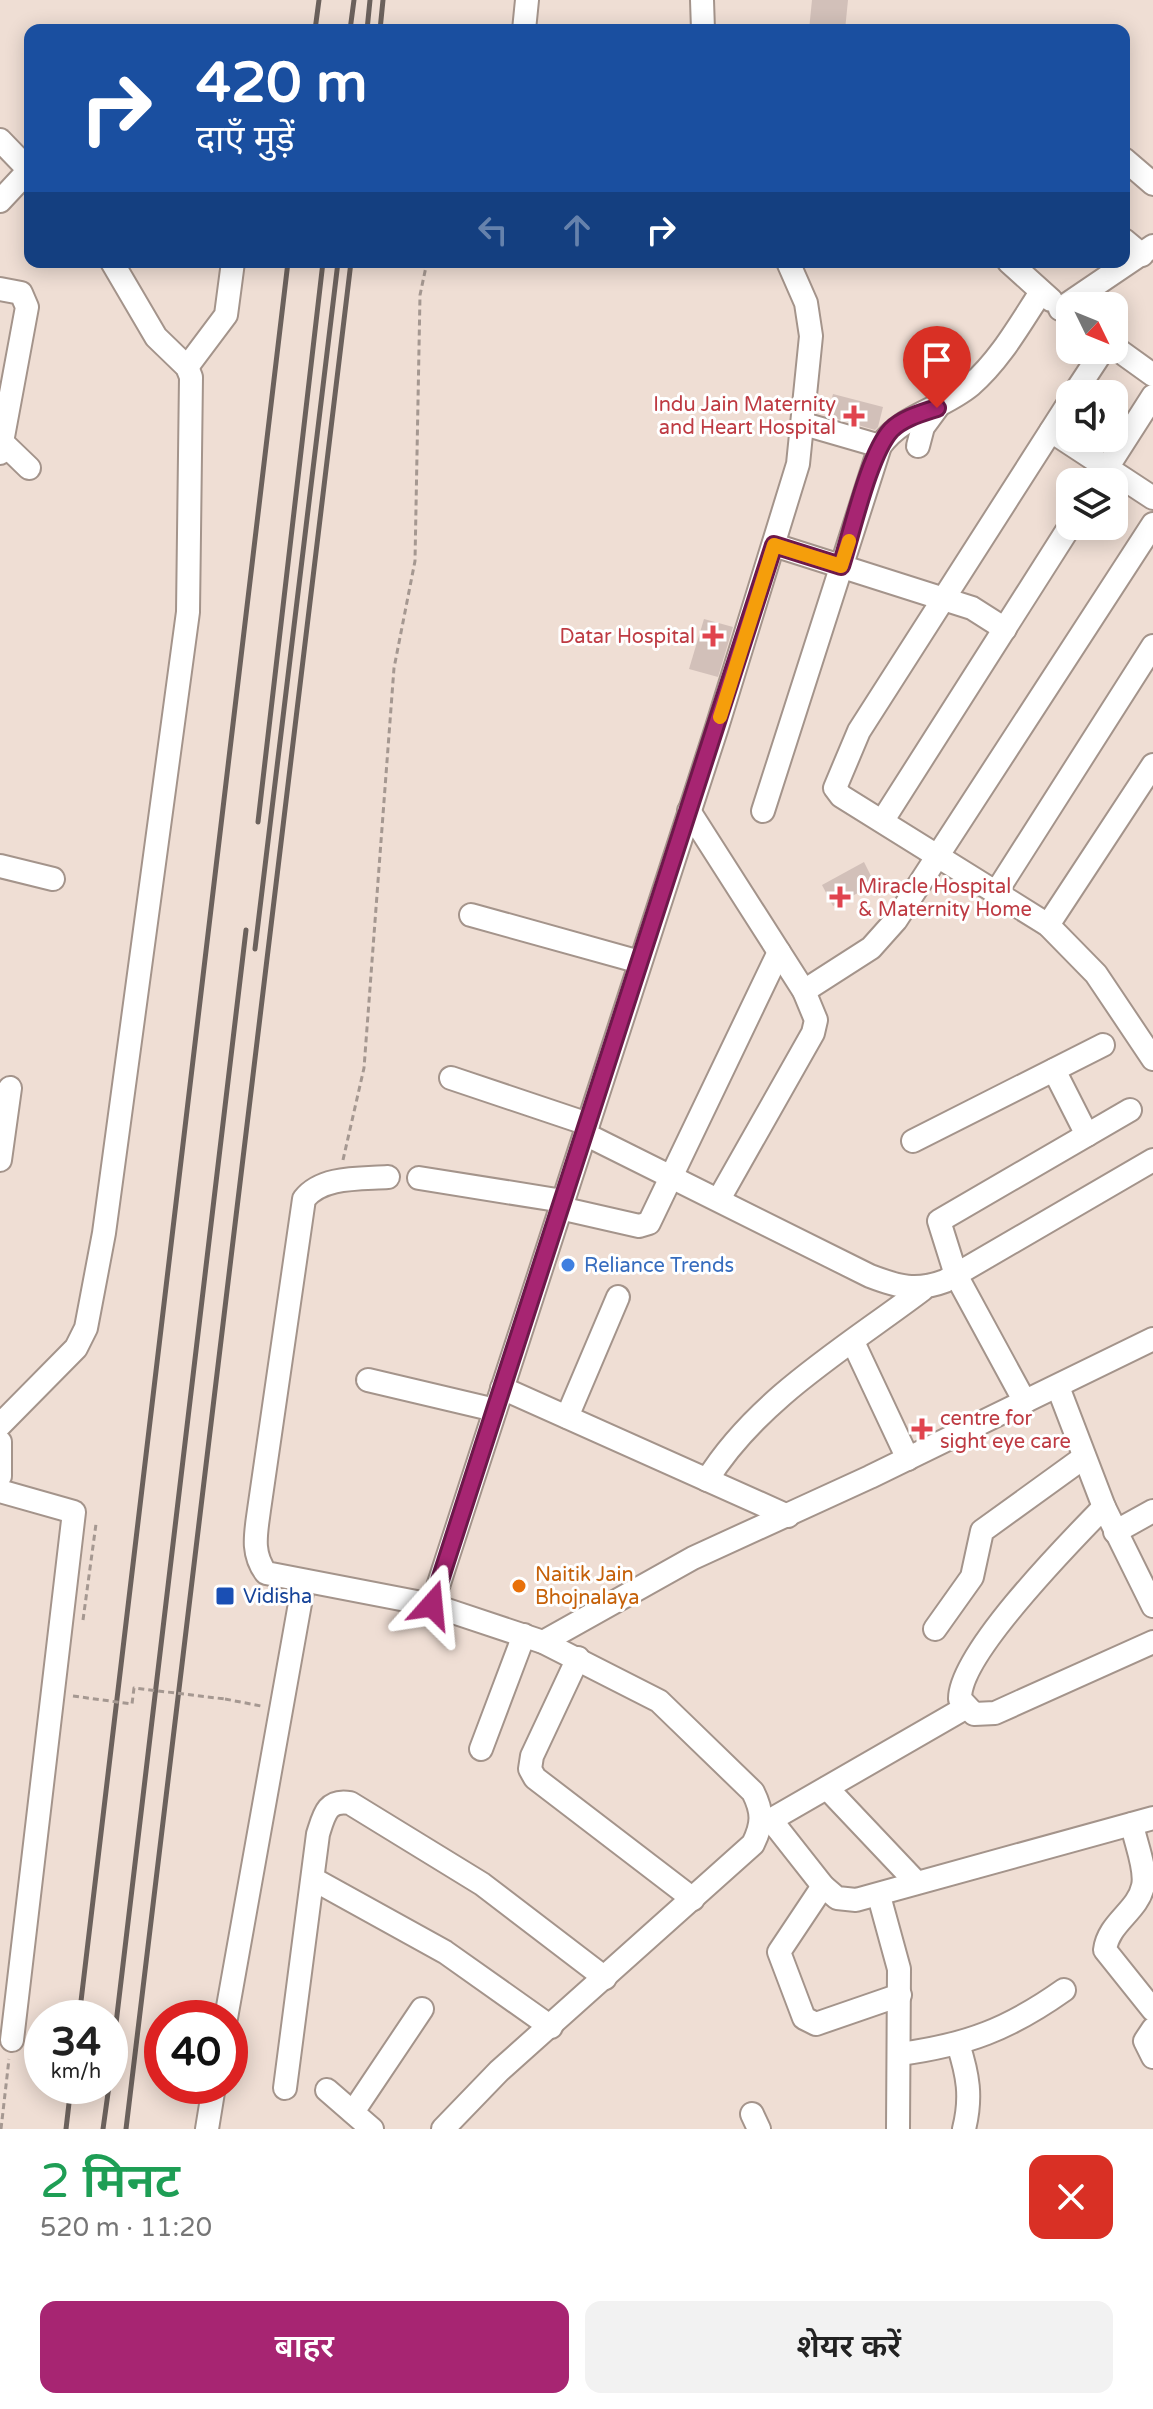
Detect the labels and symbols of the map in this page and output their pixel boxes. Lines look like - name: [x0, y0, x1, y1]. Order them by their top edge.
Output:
- north arrow: [1056, 292, 1128, 364]
- pin: [903, 326, 971, 408]
- place label: Indu Jain Maternity and Heart Hospital: [653, 393, 836, 440]
- marker: Indu Jain Maternity and Heart Hospital: [843, 405, 865, 427]
- place label: Datar Hospital: [559, 625, 695, 649]
- marker: Datar Hospital: [702, 625, 724, 647]
- place label: Miracle Hospital & Maternity Home: [858, 875, 1032, 922]
- marker: Miracle Hospital & Maternity Home: [829, 886, 851, 908]
- place label: Reliance Trends: [584, 1254, 734, 1278]
- marker: Reliance Trends: [559, 1256, 577, 1274]
- place label: centre for sight eye care: [940, 1407, 1071, 1454]
- marker: centre for sight eye care: [911, 1418, 933, 1440]
- position arrow: [390, 1563, 474, 1647]
- place label: Naitik Jain Bhojnalaya: [535, 1563, 639, 1610]
- marker: Naitik Jain Bhojnalaya: [510, 1577, 528, 1595]
- marker: Vidisha: [214, 1585, 236, 1607]
- place label: Vidisha: [243, 1585, 312, 1609]
- speed limit sign: 40: [144, 2000, 248, 2104]

